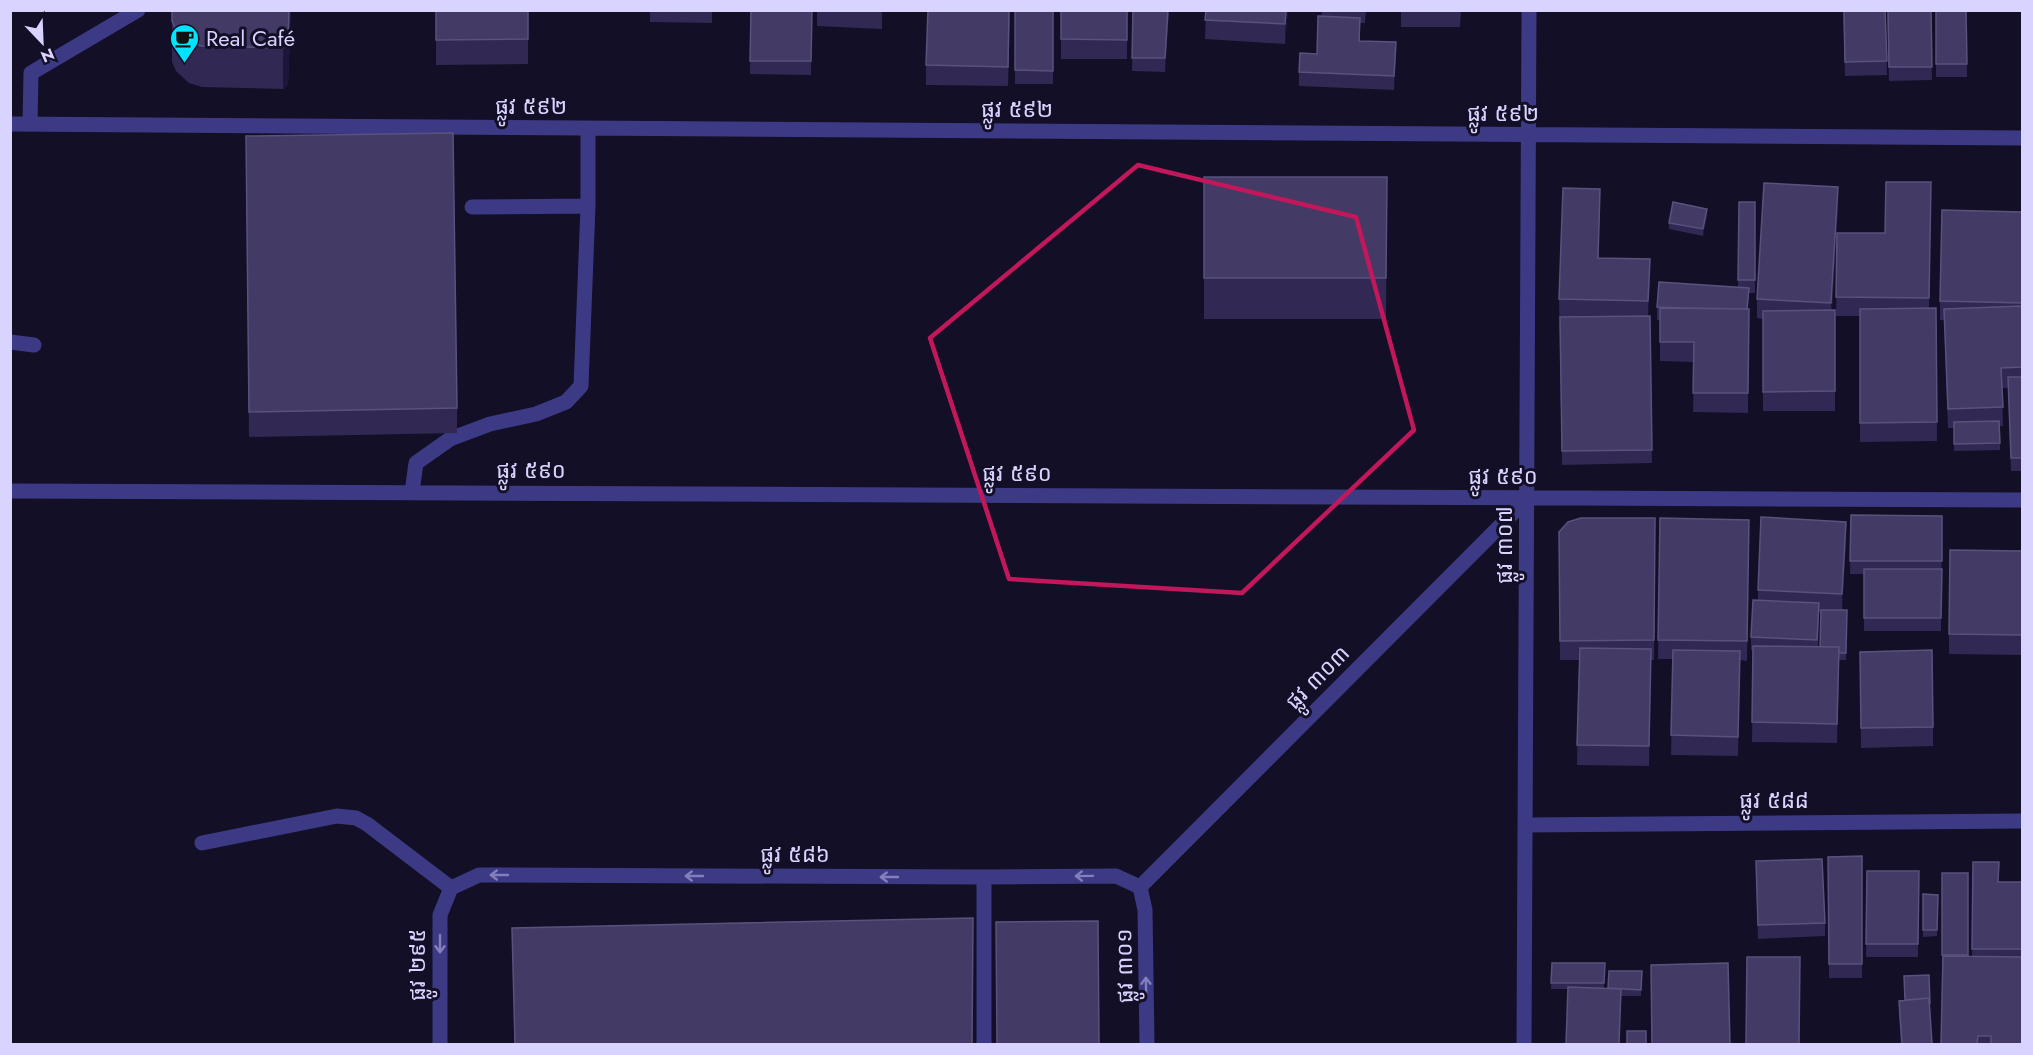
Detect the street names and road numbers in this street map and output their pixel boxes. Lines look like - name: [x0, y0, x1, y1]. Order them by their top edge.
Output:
- street label: ផ្លូវ ៥៩២: [495, 90, 567, 127]
- street label: ផ្លូវ ៥៩២: [981, 93, 1053, 130]
- street label: ផ្លូវ ៥៩២: [1467, 97, 1539, 134]
- street label: ផ្លូវ ៥៩០: [496, 454, 566, 491]
- street label: ផ្លូវ ៥៩០: [982, 457, 1052, 494]
- street label: ផ្លូវ ៥៩០: [1468, 460, 1538, 497]
- street label: ផ្លូវ ៣០៧: [1488, 506, 1525, 584]
- street label: ផ្លូវ ៣០៣: [1278, 638, 1360, 720]
- street label: ផ្លូវ ៥៨៨: [1739, 784, 1809, 821]
- street label: ផ្លូវ ៥៨៦: [760, 838, 830, 875]
- street label: ផ្លូវ ៣០១: [1107, 928, 1145, 1004]
- street label: ផ្លូវ ២៩៥: [401, 929, 438, 1001]

